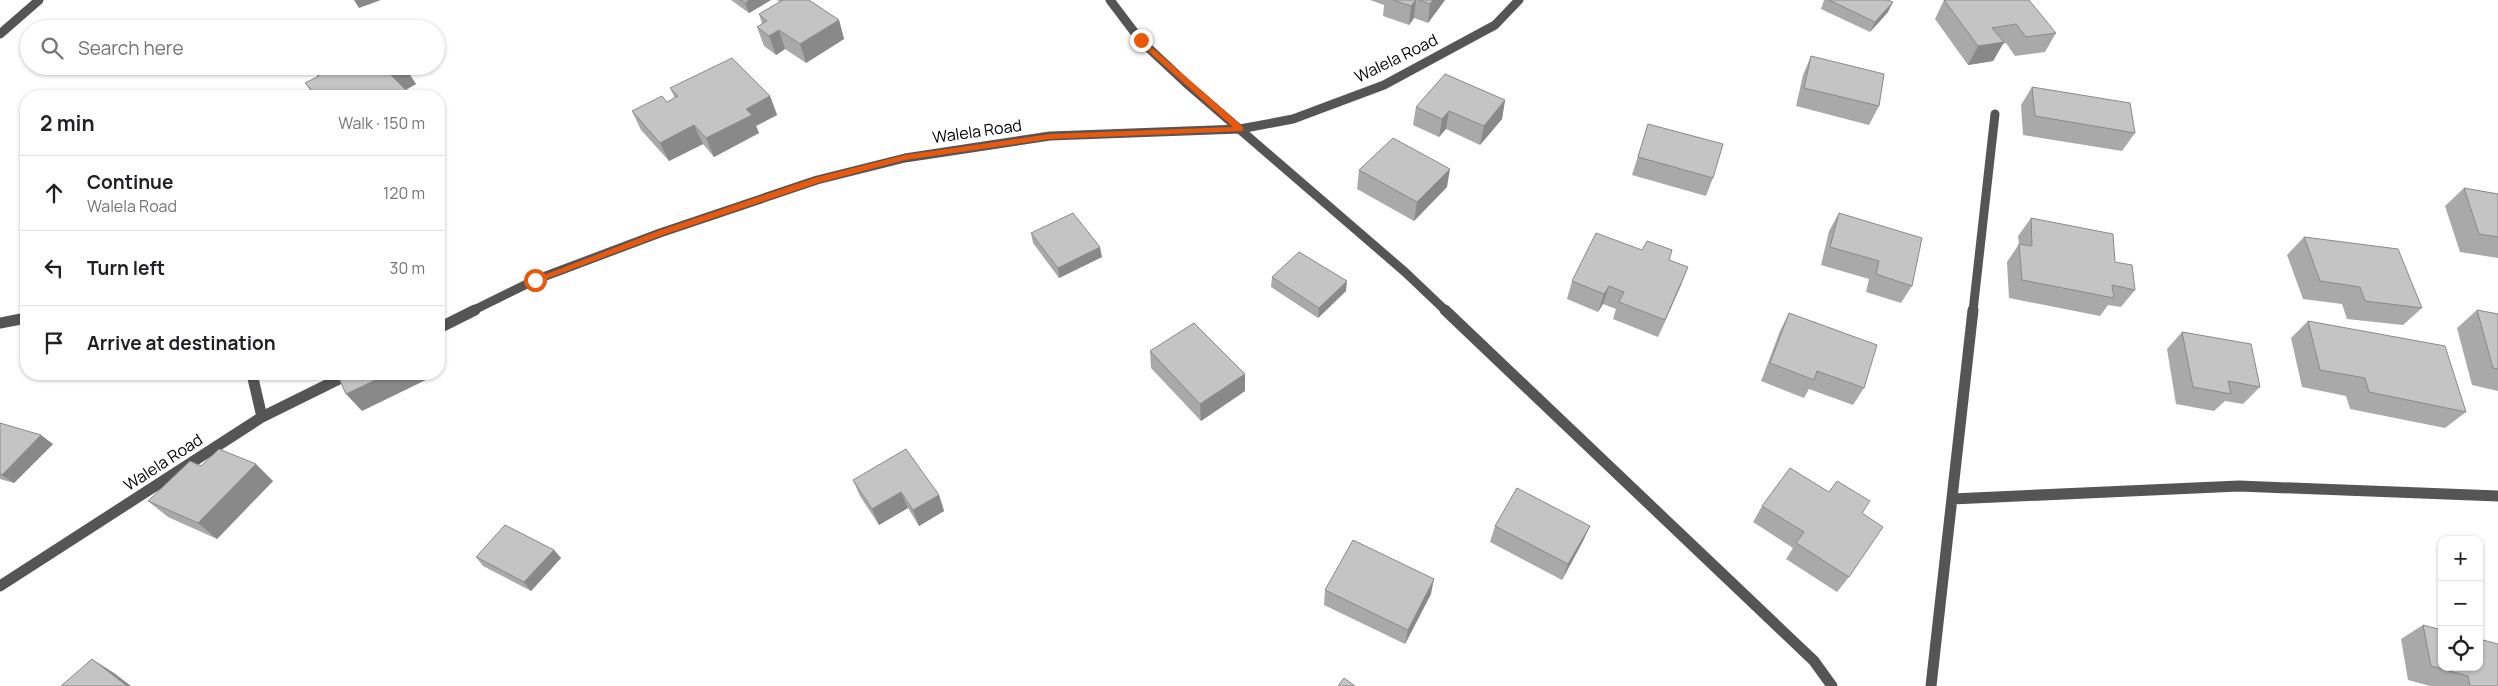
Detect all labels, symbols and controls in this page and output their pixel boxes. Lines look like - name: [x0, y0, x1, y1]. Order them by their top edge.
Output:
- search box: [20, 20, 445, 75]
- street label: Walela Road: [1351, 28, 1441, 88]
- route end: [1130, 29, 1153, 52]
- icon: search: [38, 34, 66, 62]
- text: Search here: [78, 35, 184, 61]
- text: 2 min: [40, 109, 95, 137]
- text: Walk · 150 m: [338, 112, 425, 134]
- street label: Walela Road: [931, 114, 1023, 148]
- text: Continue: [87, 169, 173, 195]
- icon: ahead: [40, 179, 68, 207]
- text: 120 m: [383, 182, 425, 204]
- text: Walela Road: [87, 195, 177, 217]
- icon: left: [40, 254, 68, 282]
- text: Turn left: [87, 255, 165, 281]
- text: 30 m: [390, 257, 425, 279]
- route start: [524, 269, 547, 292]
- icon: arrive: [40, 329, 68, 357]
- text: Arrive at destination: [87, 330, 276, 356]
- street label: Walela Road: [119, 428, 207, 496]
- map controls: [2438, 536, 2483, 671]
- button: +: [2438, 536, 2483, 581]
- button: −: [2438, 581, 2483, 626]
- button: locate: [2438, 626, 2483, 671]

